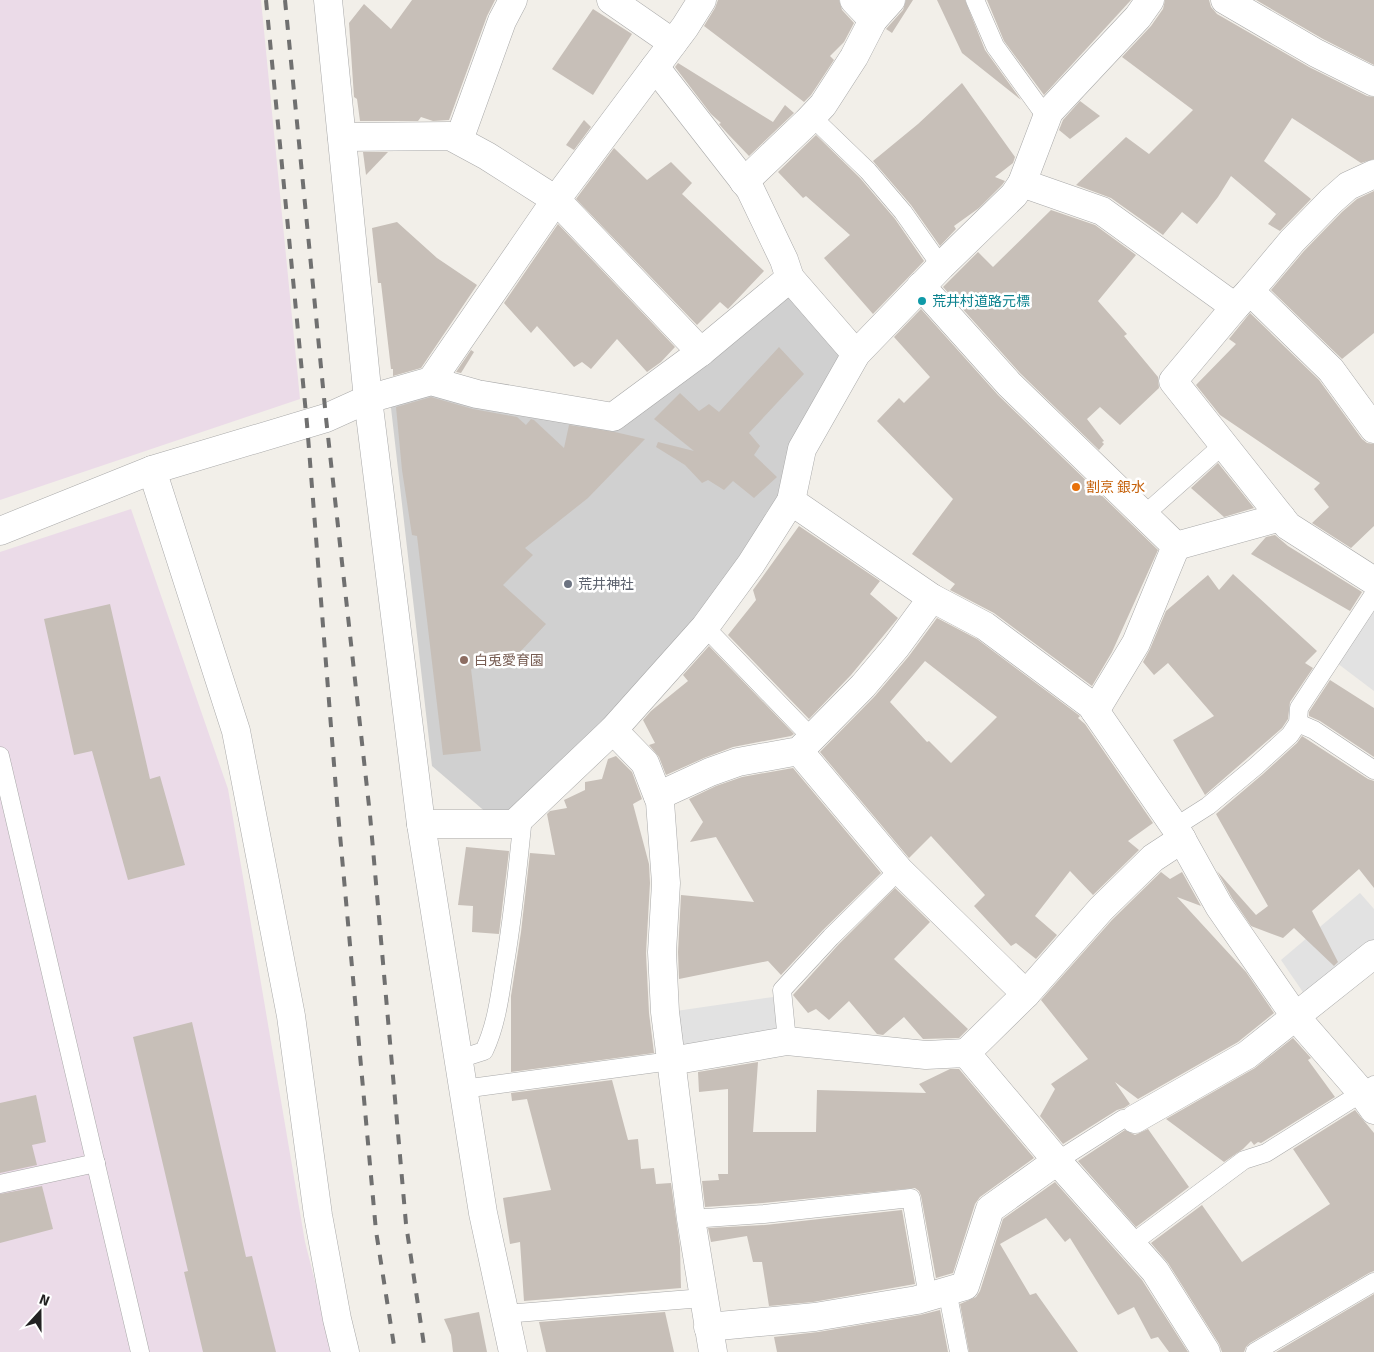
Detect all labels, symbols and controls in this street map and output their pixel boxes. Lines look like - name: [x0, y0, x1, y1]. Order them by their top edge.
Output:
- place label: 荒井村道路元標: [932, 293, 1030, 310]
- marker: 荒井村道路元標: [916, 295, 928, 307]
- place label: 割烹 銀水: [1086, 479, 1145, 496]
- marker: 割烹 銀水: [1070, 481, 1082, 493]
- place label: 荒井神社: [578, 576, 634, 593]
- marker: 荒井神社: [562, 578, 574, 590]
- place label: 白兎愛育園: [474, 652, 544, 669]
- marker: 白兎愛育園: [458, 654, 470, 666]
- north arrow: [15, 1287, 65, 1337]
- text: N: [37, 1291, 52, 1310]

